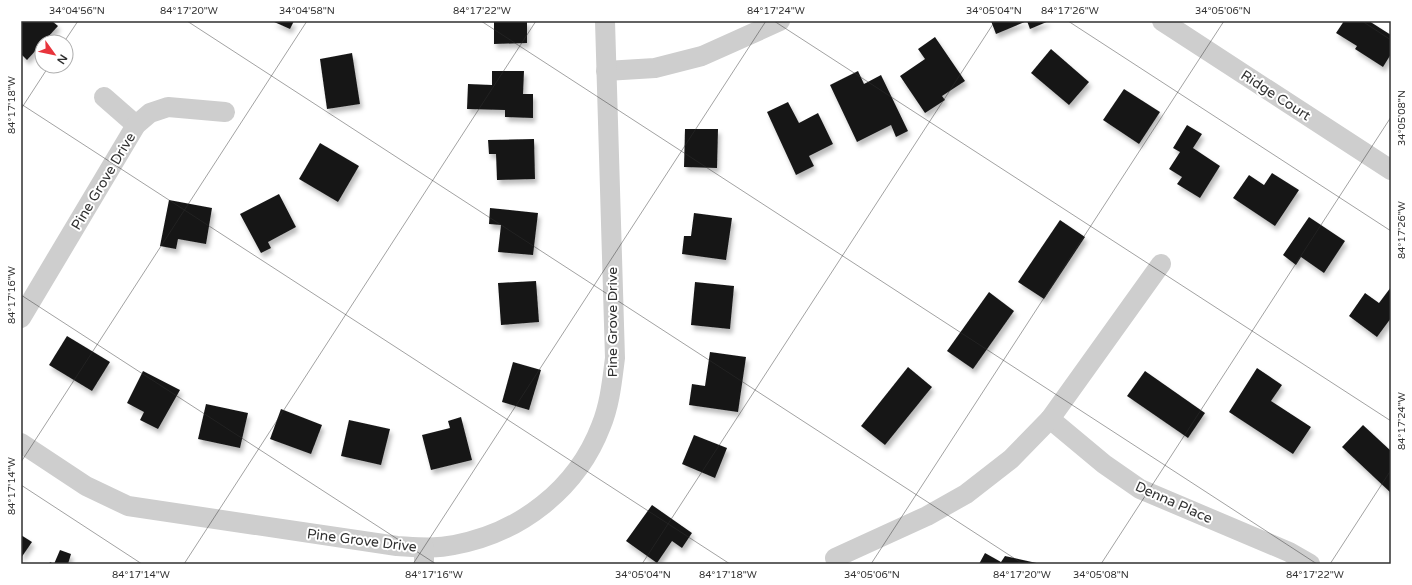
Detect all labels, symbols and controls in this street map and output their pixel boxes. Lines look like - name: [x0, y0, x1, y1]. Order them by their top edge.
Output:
- text: 34°04'56"N: [49, 5, 105, 17]
- text: 84°17'20"W: [160, 5, 218, 17]
- text: 34°04'58"N: [279, 5, 335, 17]
- text: 84°17'22"W: [453, 5, 511, 17]
- text: 84°17'24"W: [747, 5, 805, 17]
- text: 34°05'04"N: [966, 5, 1022, 17]
- text: 84°17'26"W: [1041, 5, 1099, 17]
- text: 34°05'06"N: [1195, 5, 1251, 17]
- north arrow: [34, 34, 74, 74]
- text: N: [54, 52, 70, 66]
- street label: Ridge Court: [1238, 67, 1314, 125]
- text: 84°17'18"W: [6, 76, 18, 134]
- text: 34°05'08"N: [1396, 90, 1408, 146]
- street label: Pine Grove Drive: [68, 129, 139, 233]
- text: 84°17'26"W: [1396, 201, 1408, 259]
- text: 84°17'16"W: [6, 266, 18, 324]
- street label: Pine Grove Drive: [604, 267, 621, 377]
- text: 84°17'24"W: [1396, 392, 1408, 450]
- text: 84°17'14"W: [6, 457, 18, 515]
- street label: Denna Place: [1133, 478, 1215, 527]
- street label: Pine Grove Drive: [306, 525, 418, 556]
- text: 84°17'14"W: [112, 569, 170, 581]
- text: 84°17'16"W: [405, 569, 463, 581]
- text: 34°05'04"N: [615, 569, 671, 581]
- text: 84°17'18"W: [699, 569, 757, 581]
- text: 34°05'06"N: [844, 569, 900, 581]
- text: 84°17'20"W: [993, 569, 1051, 581]
- text: 34°05'08"N: [1073, 569, 1129, 581]
- text: 84°17'22"W: [1286, 569, 1344, 581]

